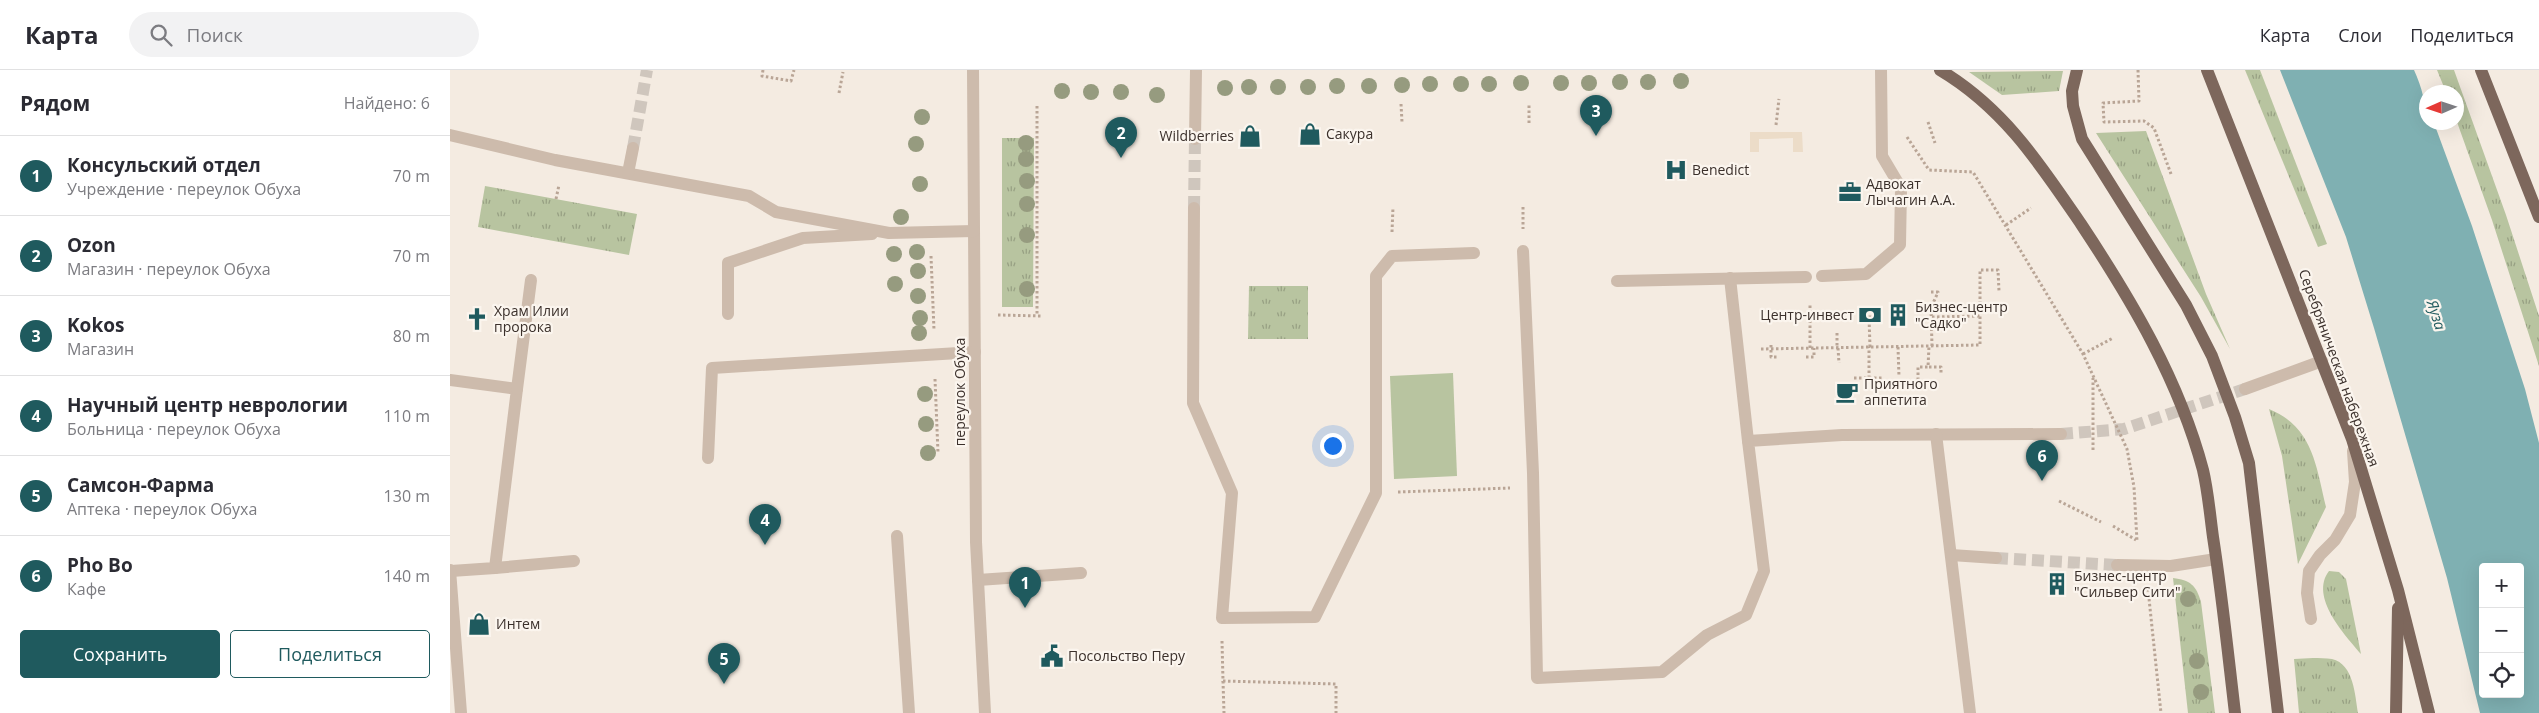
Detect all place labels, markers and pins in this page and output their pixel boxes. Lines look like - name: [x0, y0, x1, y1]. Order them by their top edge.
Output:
- pin: 3: [1580, 95, 1612, 136]
- pin: 2: [1105, 117, 1137, 158]
- shop icon: Сакура: [1297, 121, 1323, 147]
- shop icon: Wildberries: [1237, 123, 1263, 149]
- place label: Сакура: [1326, 124, 1373, 143]
- place label: Wildberries: [1160, 126, 1234, 145]
- hospital icon: Benedict: [1663, 157, 1689, 183]
- place label: Benedict: [1692, 160, 1749, 179]
- place label: Адвокат Лычагин А.А.: [1866, 174, 1955, 209]
- office icon: Адвокат Лычагин А.А.: [1837, 179, 1863, 205]
- place label: Бизнес-центр "Садко": [1915, 297, 2008, 332]
- place label: Храм Илии пророка: [494, 301, 569, 336]
- bank icon: Центр-инвест: [1857, 302, 1883, 328]
- building icon: Бизнес-центр "Садко": [1885, 302, 1911, 328]
- place label: Центр-инвест: [1760, 305, 1854, 324]
- church icon: Храм Илии пророка: [464, 306, 490, 332]
- place label: Приятного аппетита: [1864, 374, 1938, 409]
- cafe icon: Приятного аппетита: [1834, 379, 1860, 405]
- pin: 6: [2026, 440, 2058, 481]
- pin: 4: [749, 504, 781, 545]
- place label: Бизнес-центр "Сильвер Сити": [2074, 566, 2180, 601]
- pin: 1: [1009, 567, 1041, 608]
- building icon: Бизнес-центр "Сильвер Сити": [2044, 571, 2070, 597]
- shop icon: Интем: [466, 611, 492, 637]
- place label: Интем: [496, 614, 540, 633]
- pin: 5: [708, 643, 740, 684]
- public building icon: Посольство Перу: [1039, 643, 1065, 669]
- place label: Посольство Перу: [1068, 646, 1186, 665]

